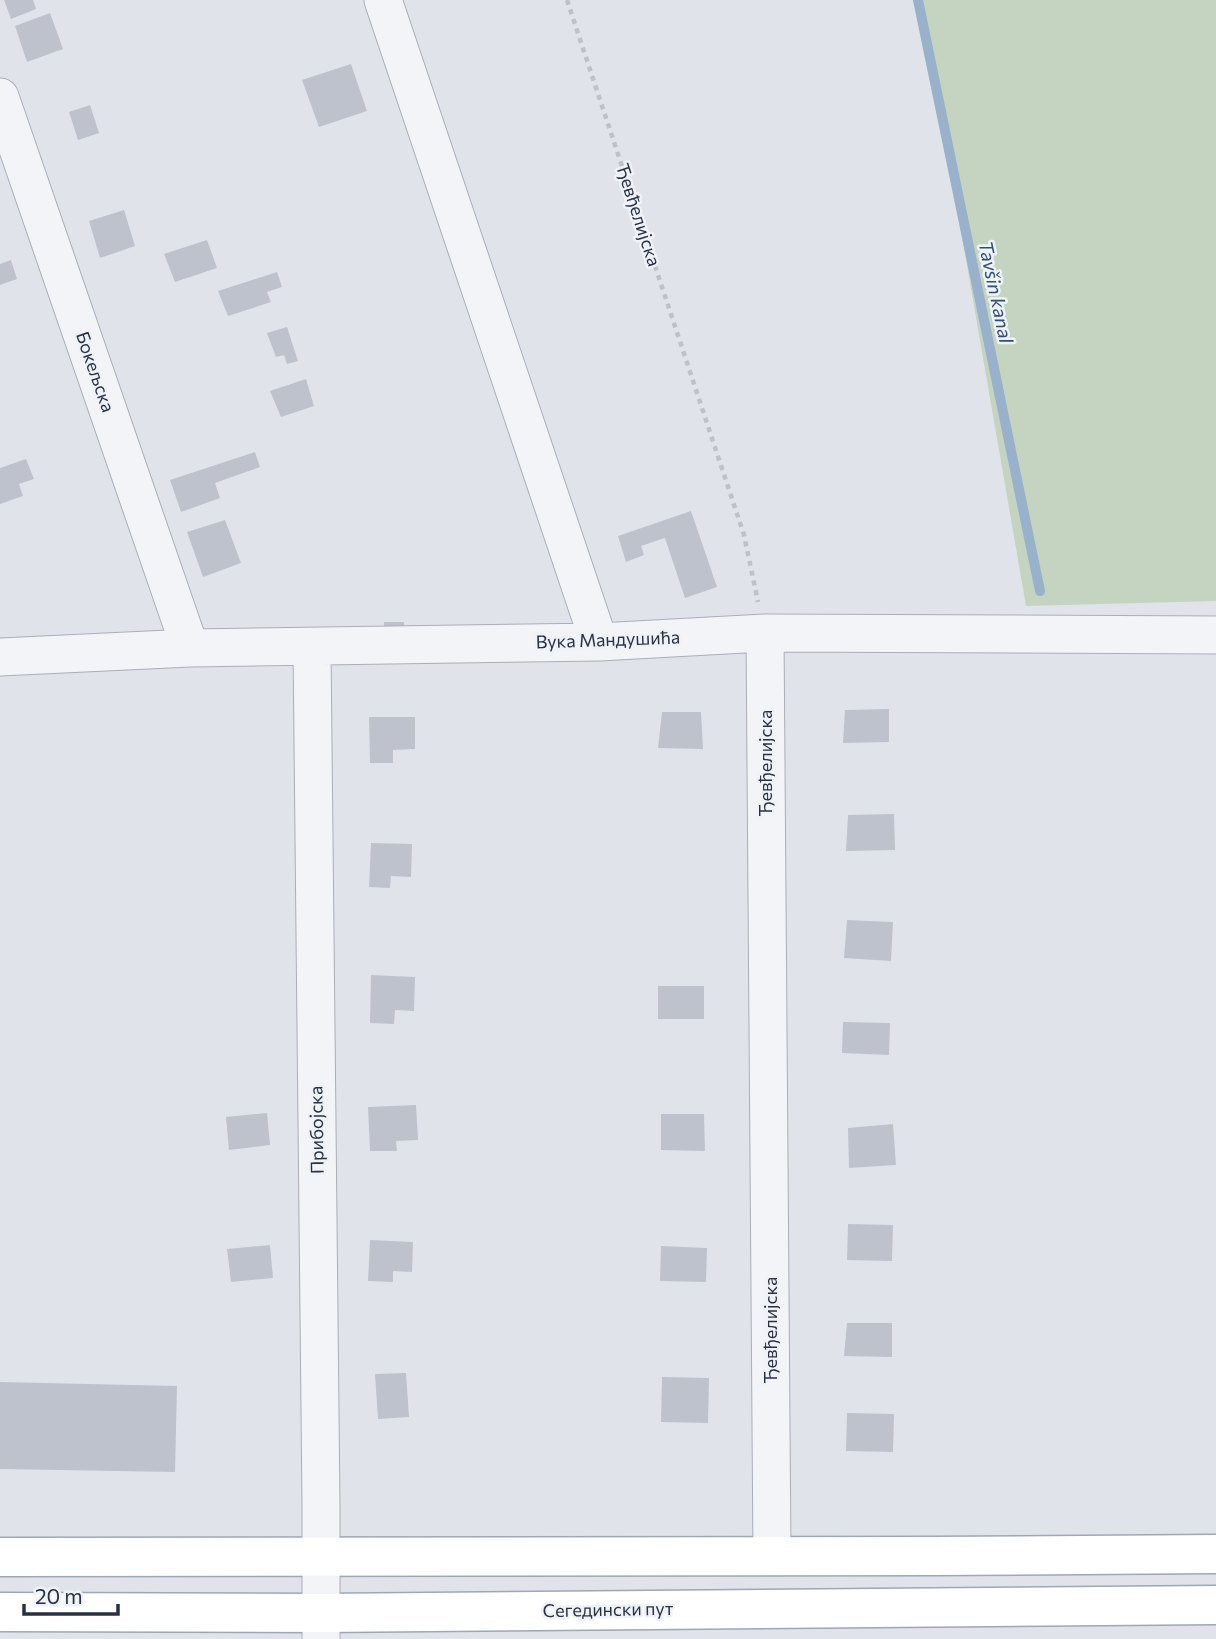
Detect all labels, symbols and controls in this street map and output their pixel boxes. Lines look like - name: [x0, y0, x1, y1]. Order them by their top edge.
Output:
- street label: Ђевђелијска: [612, 160, 666, 269]
- water label: Tavšin kanal: [974, 239, 1019, 346]
- street label: Бокељска: [72, 328, 120, 415]
- street label: Вука Мандушића: [535, 625, 681, 653]
- street label: Ђевђелијска: [754, 710, 776, 816]
- street label: Прибојска: [304, 1086, 328, 1174]
- street label: Ђевђелијска: [759, 1277, 781, 1383]
- scale bar: [24, 1572, 119, 1616]
- text: 20 m: [35, 1583, 83, 1608]
- street label: Сегедински пут: [543, 1597, 674, 1621]

